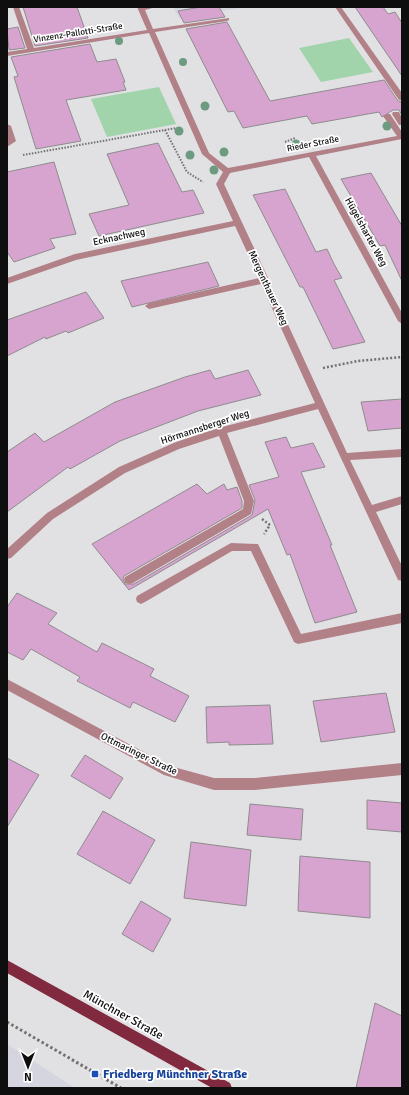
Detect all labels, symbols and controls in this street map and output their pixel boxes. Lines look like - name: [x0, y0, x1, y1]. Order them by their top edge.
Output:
- street label: Vinzenz-Pallotti-Straße: [33, 20, 124, 45]
- street label: Rieder Straße: [286, 133, 341, 154]
- street label: Hügelsharter Weg: [342, 195, 390, 269]
- street label: Ecknachweg: [92, 226, 146, 248]
- street label: Mergenthauer Weg: [245, 249, 291, 327]
- street label: Hörmannsberger Weg: [159, 407, 251, 447]
- street label: Ottmaringer Straße: [99, 730, 179, 778]
- street label: Münchner Straße: [80, 987, 166, 1043]
- north arrow: [8, 1047, 48, 1087]
- place label: Friedberg Münchner Straße: [103, 1067, 247, 1082]
- marker: Friedberg Münchner Straße: [90, 1069, 100, 1079]
- text: N: [24, 1070, 32, 1083]

